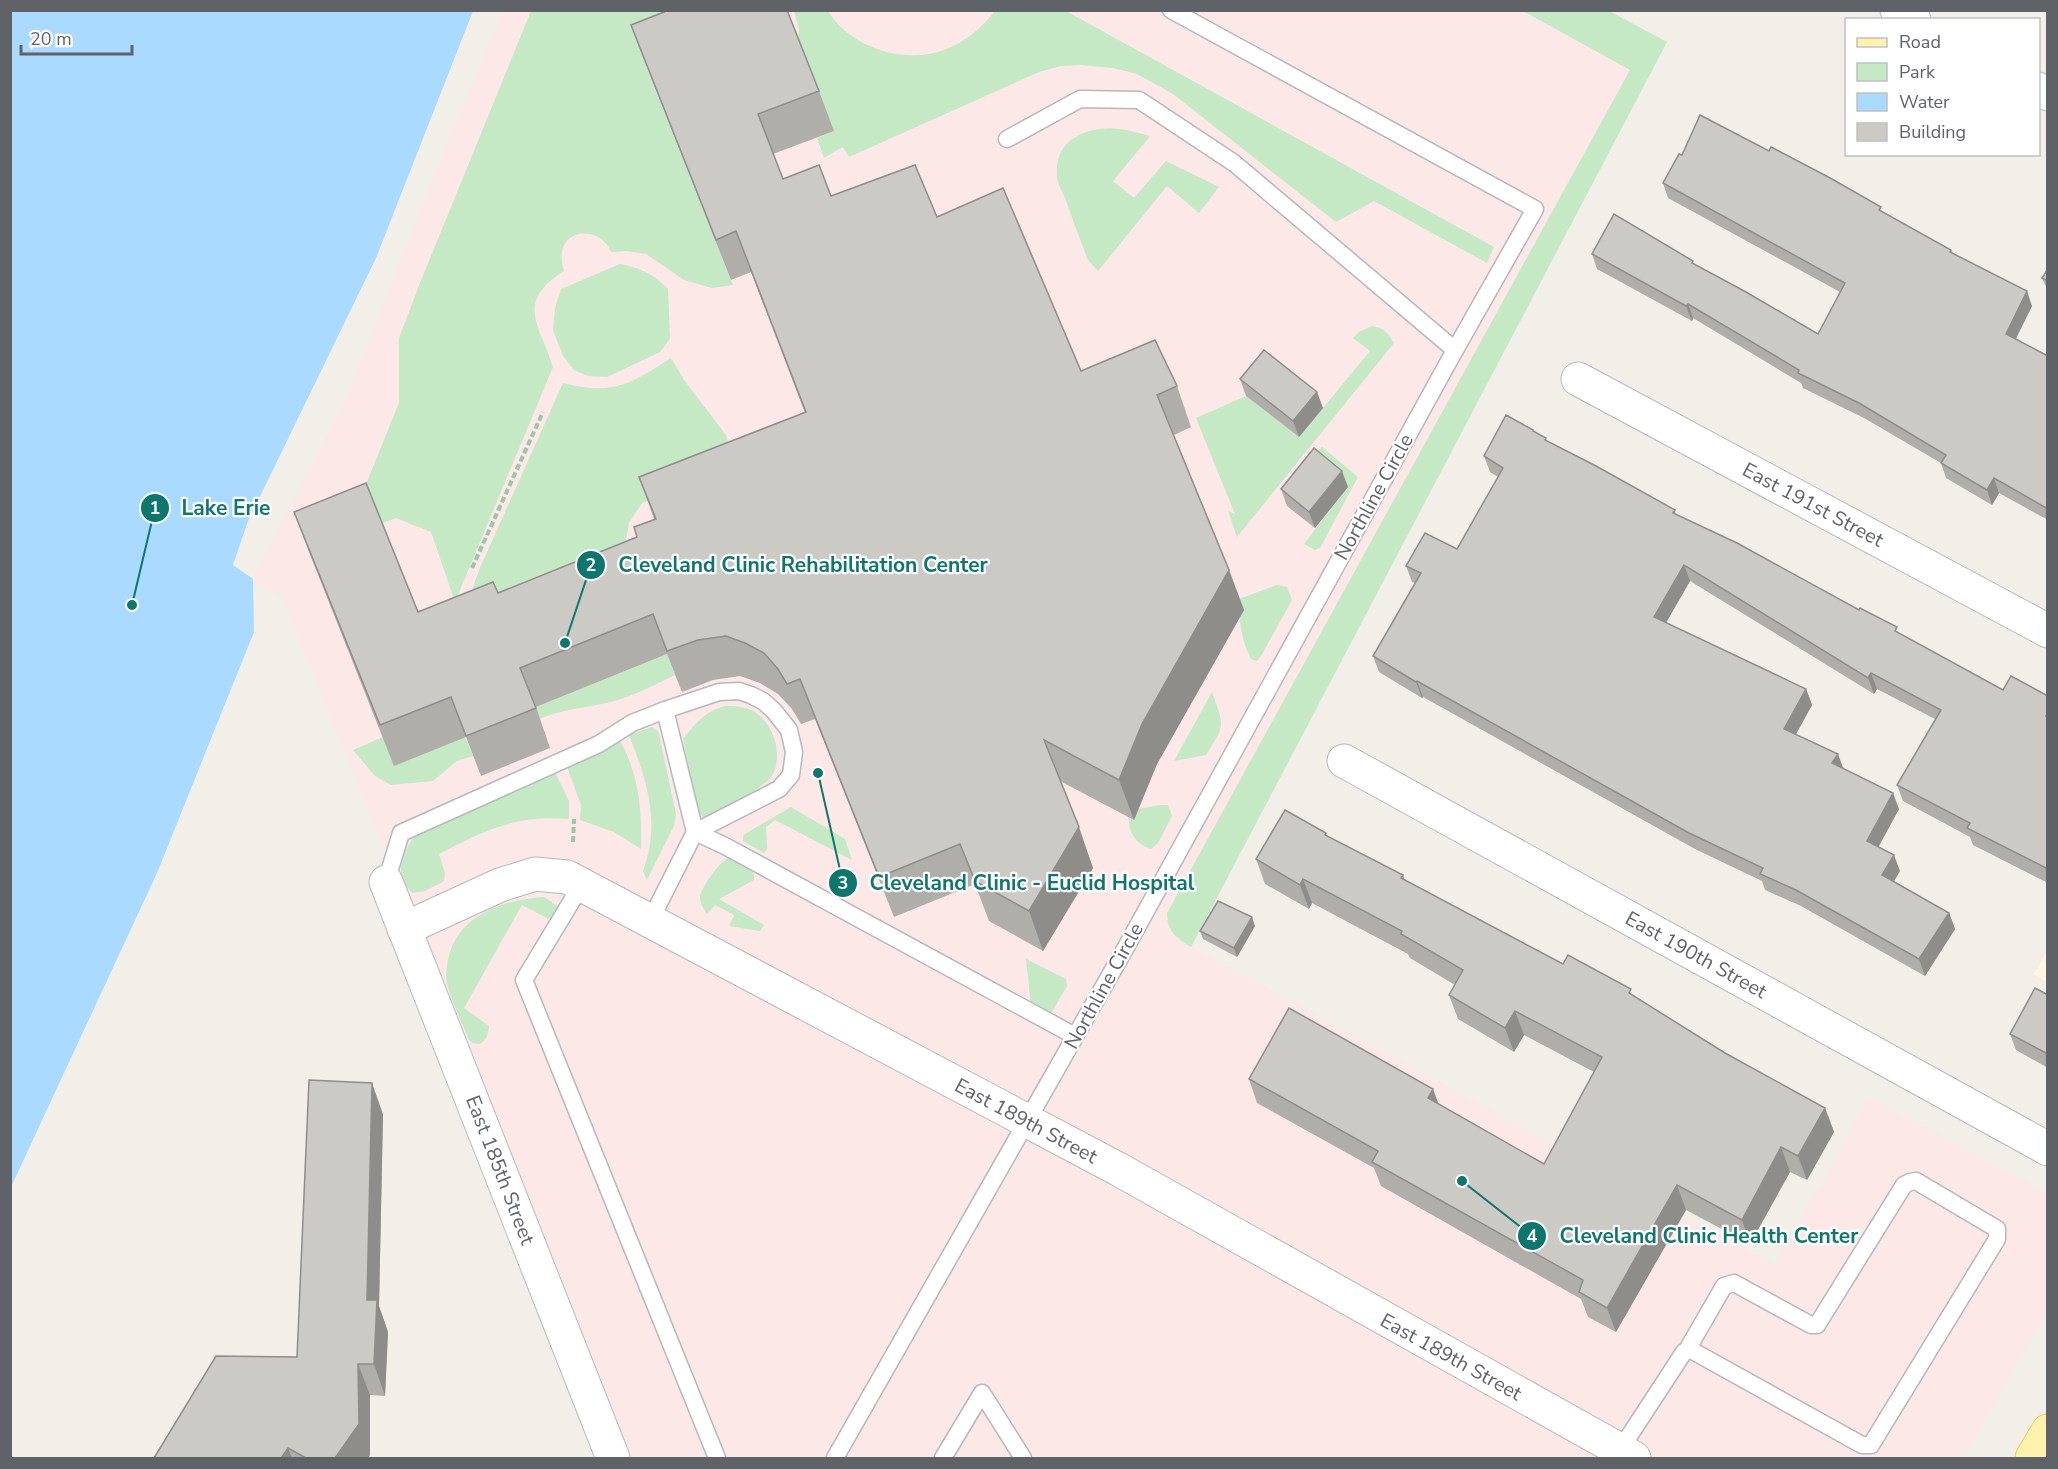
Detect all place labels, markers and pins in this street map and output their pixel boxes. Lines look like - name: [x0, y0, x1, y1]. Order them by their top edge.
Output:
- callout: Lake Erie: [140, 489, 283, 528]
- callout: Cleveland Clinic Rehabilitation Center: [576, 545, 1000, 584]
- callout: Cleveland Clinic - Euclid Hospital: [828, 863, 1207, 902]
- callout: Cleveland Clinic Health Center: [1517, 1217, 1870, 1256]

